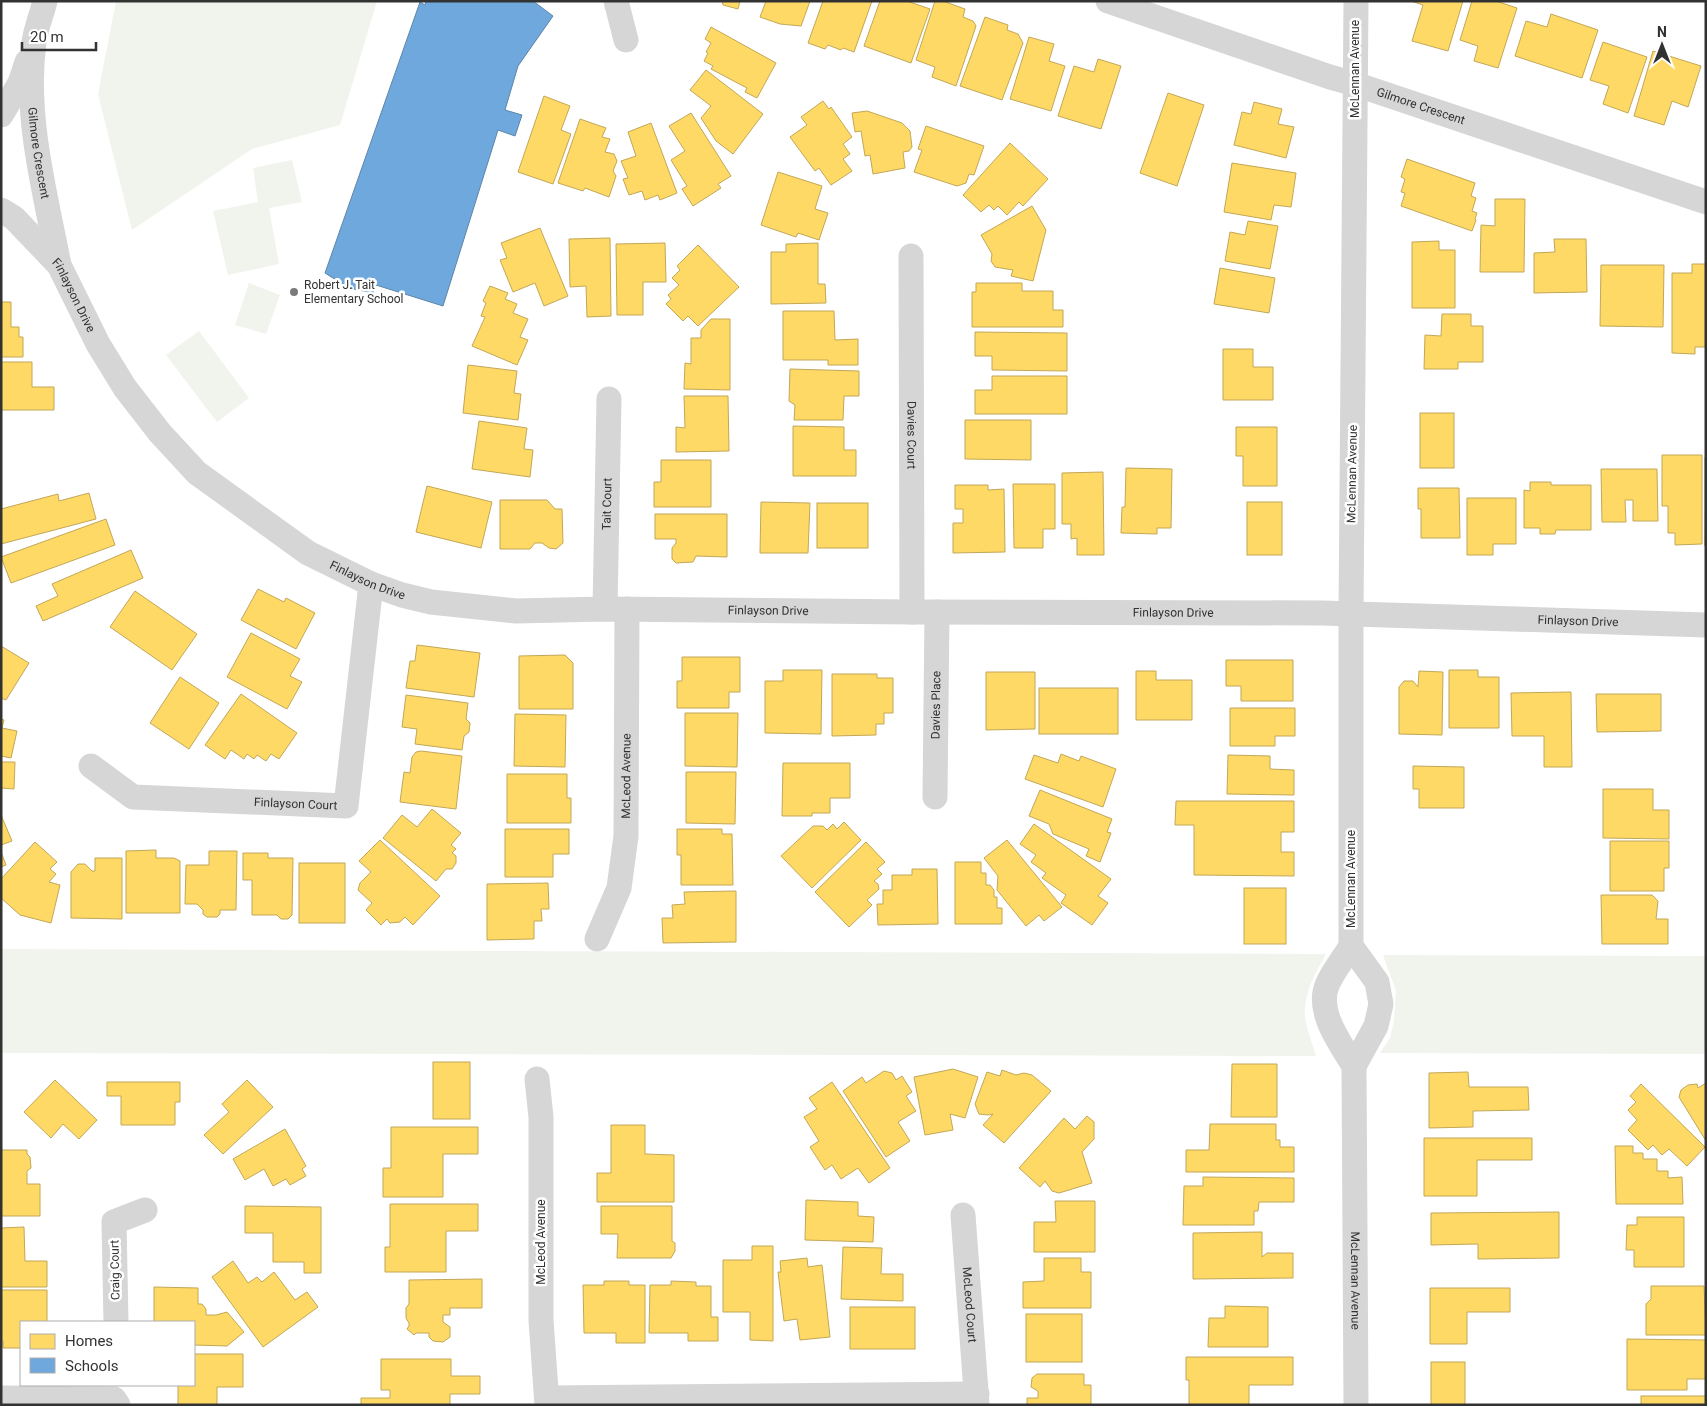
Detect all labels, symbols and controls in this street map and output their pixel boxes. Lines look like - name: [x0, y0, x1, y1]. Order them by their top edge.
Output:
- scale bar: [22, 20, 96, 52]
- street label: McLennan Avenue: [1348, 20, 1362, 118]
- north arrow: [1637, 20, 1687, 70]
- text: N: [1657, 24, 1667, 40]
- text: 20 m: [30, 28, 64, 46]
- street label: Gilmore Crescent: [1375, 85, 1467, 127]
- street label: Gilmore Crescent: [25, 107, 52, 200]
- street label: Finlayson Drive: [49, 255, 98, 335]
- place label: Robert J. Tait Elementary School: [304, 278, 404, 306]
- marker: Robert J. Tait Elementary School: [288, 286, 300, 298]
- street label: Davies Court: [904, 401, 919, 469]
- street label: McLennan Avenue: [1344, 425, 1360, 523]
- street label: Tait Court: [600, 478, 614, 530]
- street label: Finlayson Drive: [327, 558, 407, 603]
- street label: Finlayson Drive: [728, 603, 809, 618]
- street label: Finlayson Drive: [1133, 606, 1214, 620]
- street label: Finlayson Drive: [1537, 613, 1619, 629]
- street label: Davies Place: [929, 671, 943, 739]
- street label: McLeod Avenue: [619, 733, 633, 819]
- street label: Finlayson Court: [254, 795, 338, 813]
- street label: McLennan Avenue: [1344, 830, 1358, 928]
- street label: McLeod Avenue: [534, 1199, 548, 1285]
- street label: McLennan Avenue: [1348, 1231, 1363, 1330]
- street label: Craig Court: [107, 1240, 123, 1300]
- street label: McLeod Court: [960, 1266, 979, 1343]
- legend: [20, 1321, 195, 1386]
- text: Homes: [65, 1332, 113, 1350]
- text: Schools: [65, 1357, 119, 1375]

